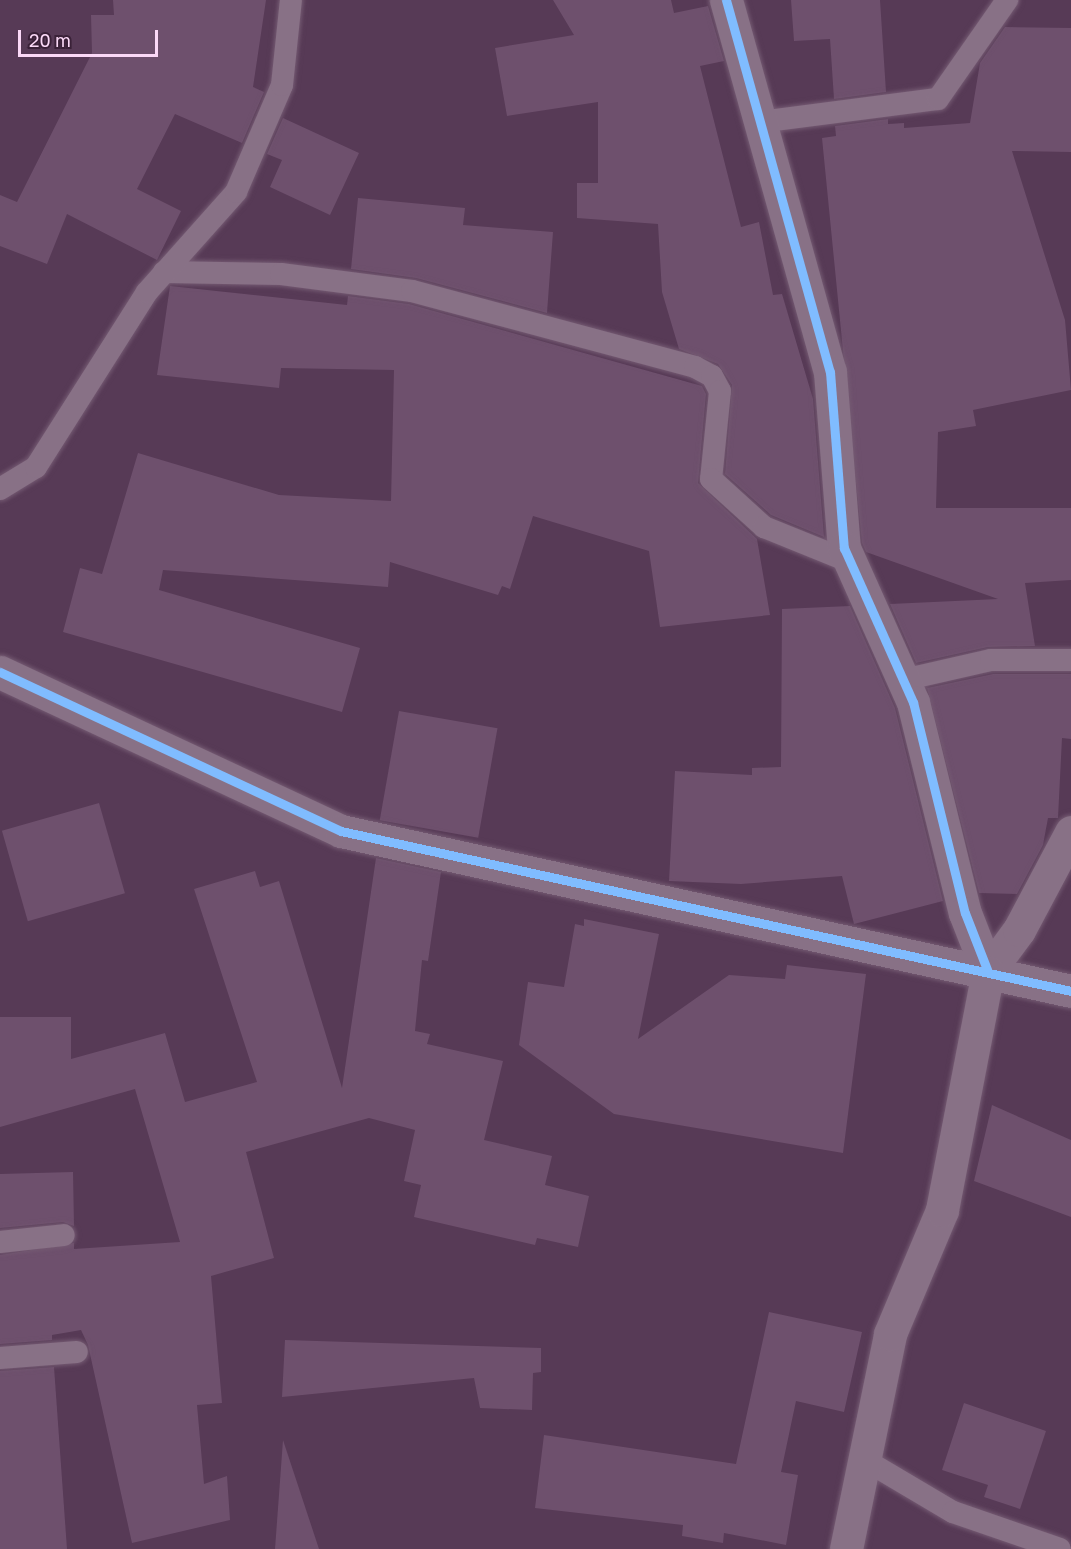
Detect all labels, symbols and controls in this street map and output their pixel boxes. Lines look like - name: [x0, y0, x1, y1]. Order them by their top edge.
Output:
- scale bar: [21, 18, 160, 56]
- text: 20 m: [29, 29, 71, 51]

